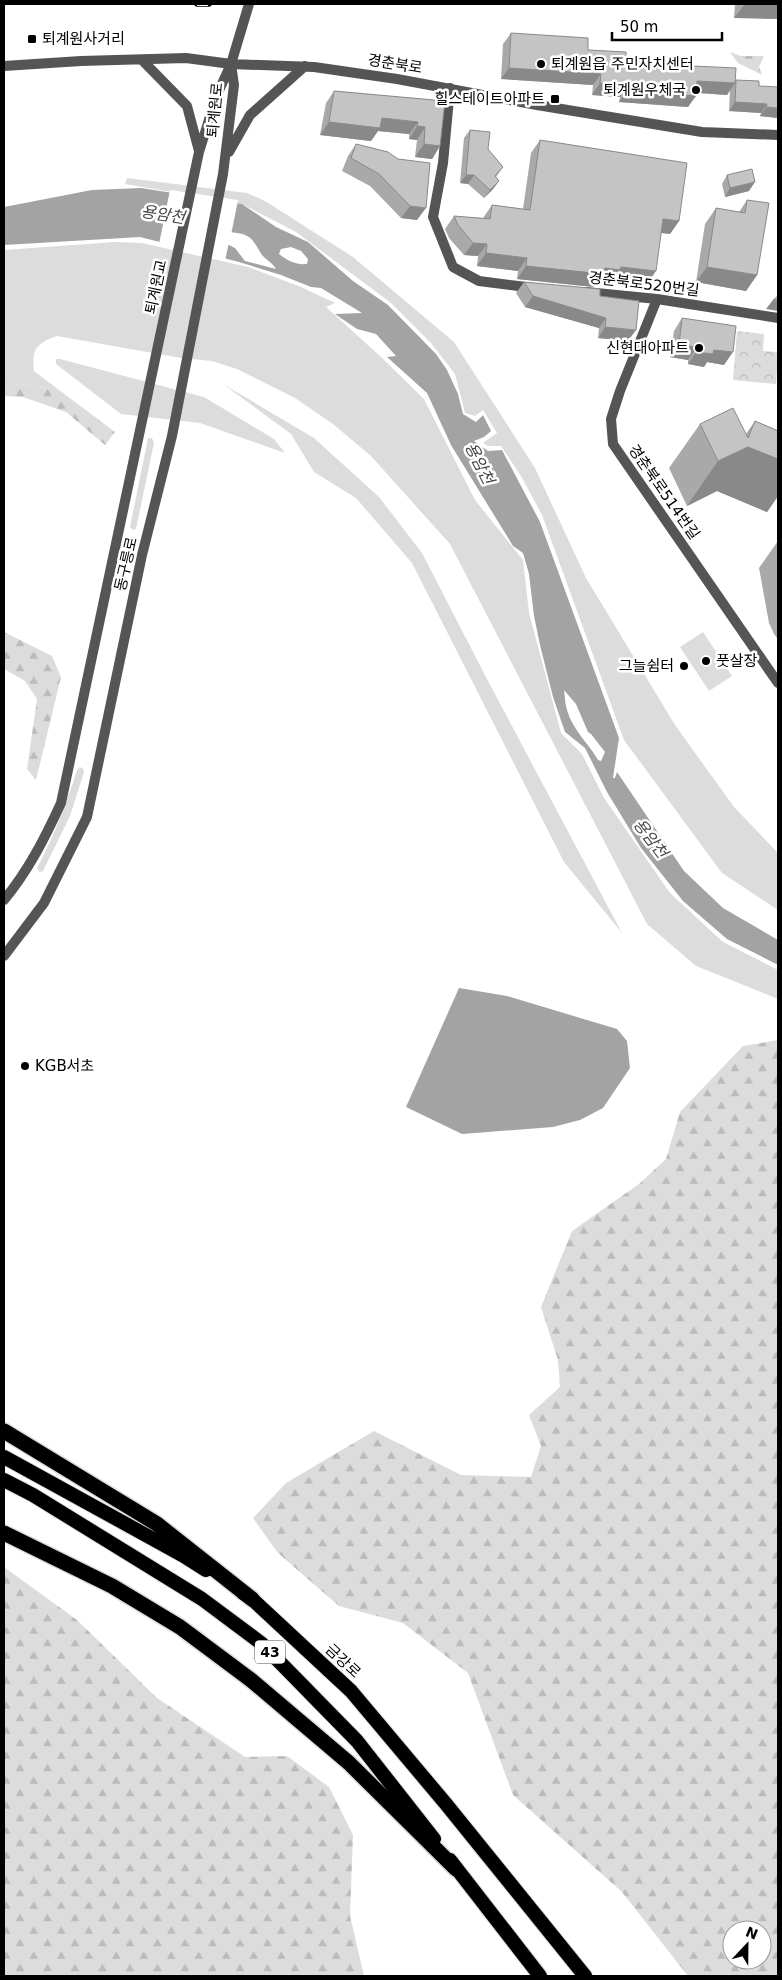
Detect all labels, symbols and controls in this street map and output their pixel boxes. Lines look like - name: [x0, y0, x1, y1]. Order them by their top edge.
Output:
- scale bar: [612, 10, 722, 42]
- text: 50 m: [620, 18, 658, 36]
- place label: 퇴계원사거리: [42, 30, 125, 48]
- marker: 퇴계원사거리: [26, 33, 38, 45]
- street label: 경춘북로: [366, 51, 424, 77]
- place label: 퇴계원읍 주민자치센터: [551, 55, 694, 73]
- marker: 퇴계원읍 주민자치센터: [535, 58, 547, 70]
- place label: 퇴계원우체국: [603, 81, 686, 99]
- street label: 퇴계원로: [204, 82, 226, 138]
- marker: 퇴계원우체국: [690, 84, 702, 96]
- place label: 힐스테이트아파트: [435, 90, 545, 108]
- marker: 힐스테이트아파트: [549, 93, 561, 105]
- water label: 용암천: [140, 202, 188, 228]
- street label: 퇴계원교: [141, 258, 171, 316]
- street label: 경춘북로520번길: [588, 268, 700, 300]
- place label: 신현대아파트: [606, 339, 689, 357]
- marker: 신현대아파트: [693, 342, 705, 354]
- water label: 용암천: [461, 439, 499, 489]
- street label: 경춘북로514번길: [625, 441, 703, 543]
- street label: 동구릉로: [111, 535, 141, 593]
- place label: 풋살장: [716, 652, 758, 670]
- marker: 풋살장: [700, 655, 712, 667]
- place label: 그늘쉼터: [619, 657, 674, 675]
- marker: 그늘쉼터: [678, 660, 690, 672]
- water label: 용암천: [630, 815, 673, 863]
- place label: KGB서초: [35, 1057, 94, 1075]
- marker: KGB서초: [19, 1060, 31, 1072]
- road number: 43: [255, 1640, 285, 1664]
- street label: 금강로: [322, 1640, 364, 1682]
- north arrow: [722, 1920, 772, 1970]
- text: N: [743, 1923, 760, 1943]

